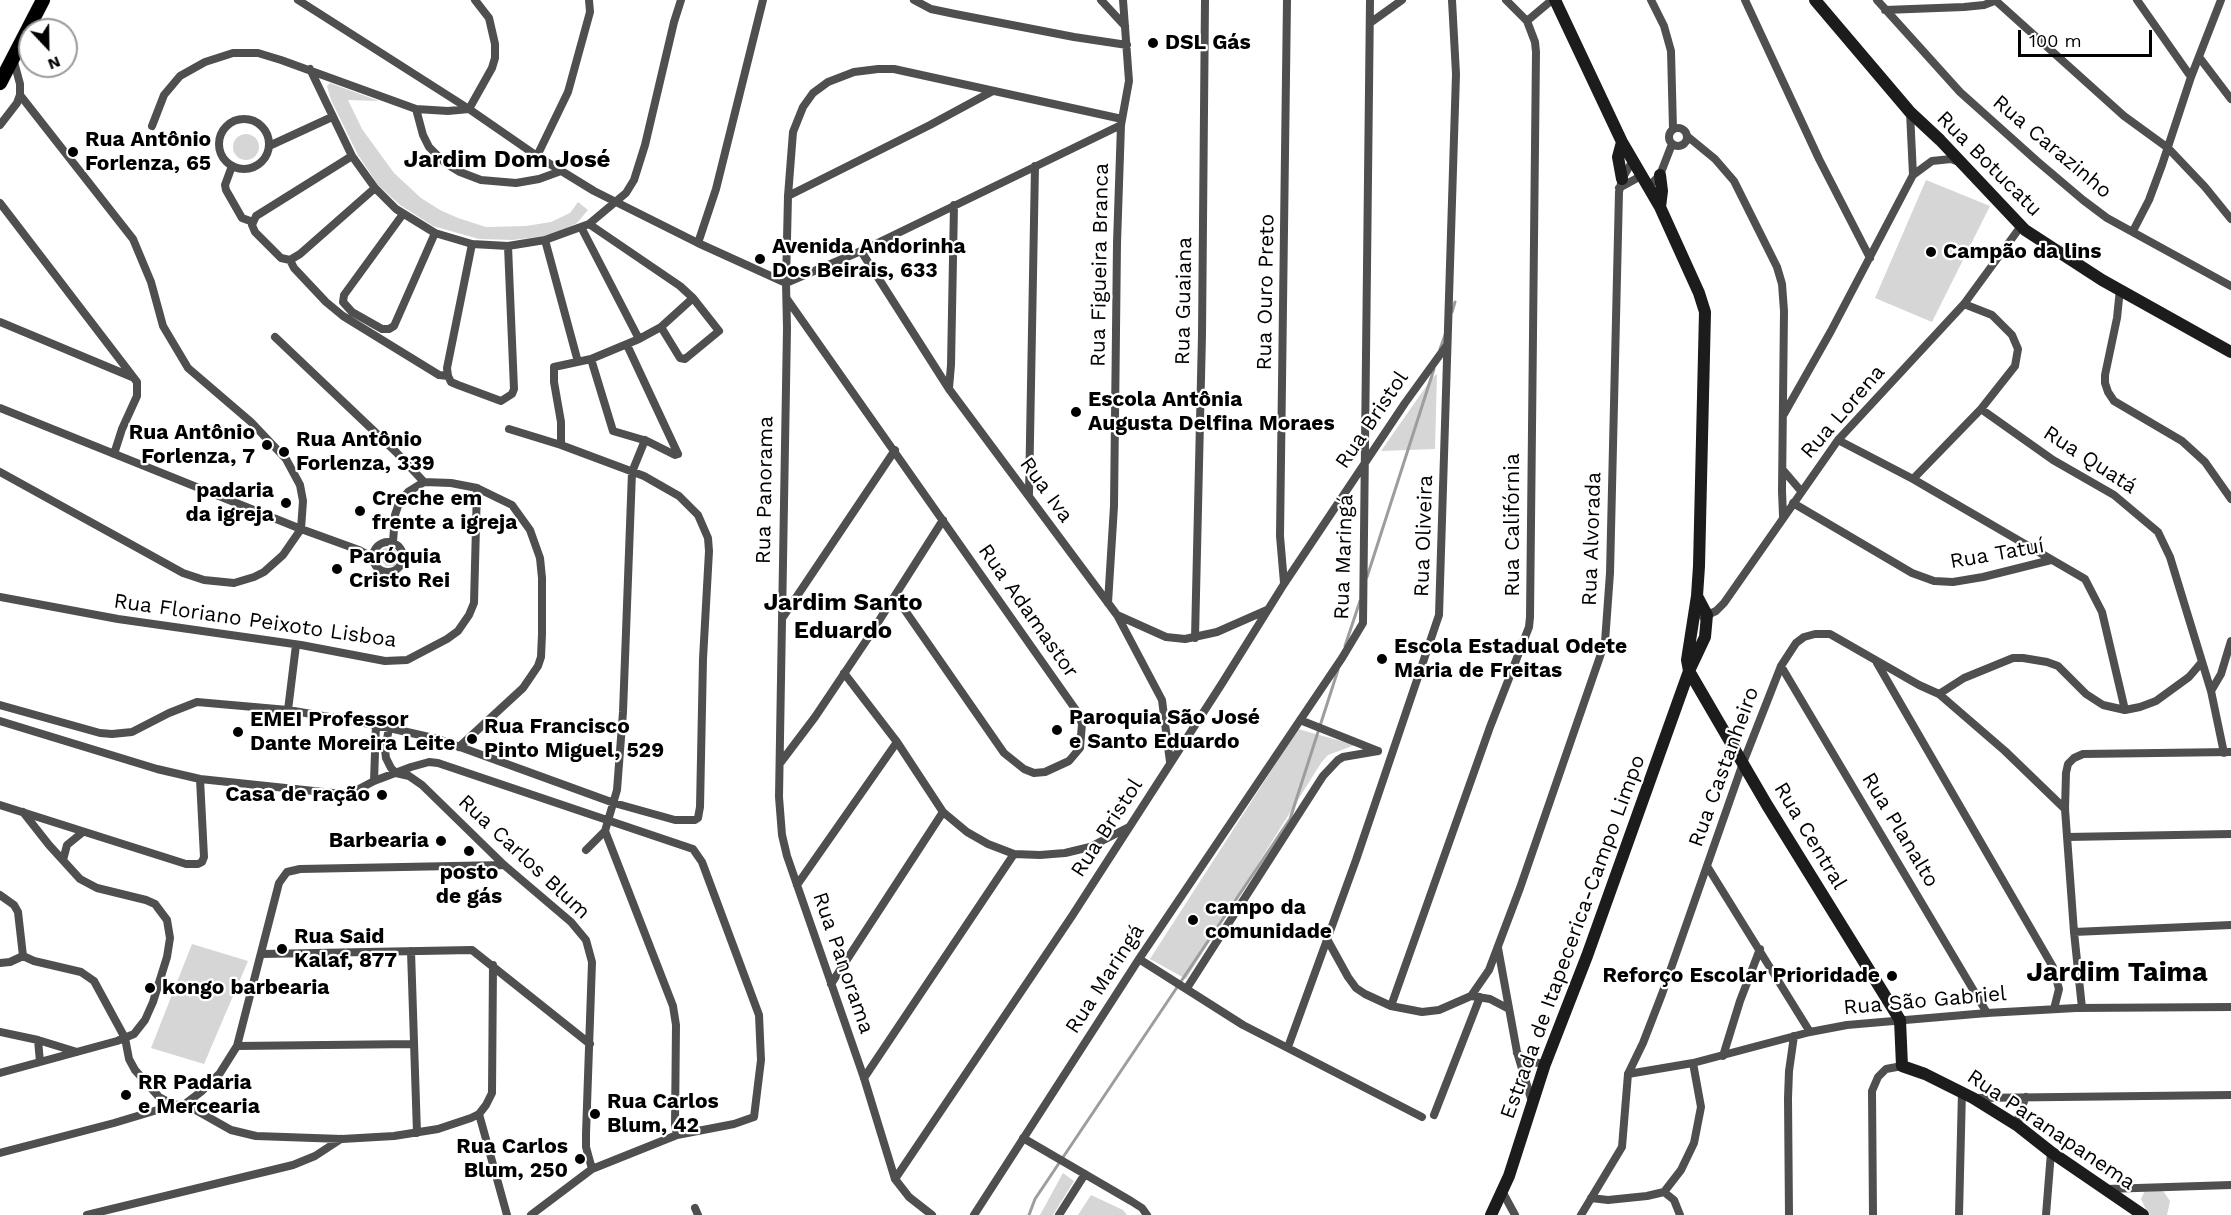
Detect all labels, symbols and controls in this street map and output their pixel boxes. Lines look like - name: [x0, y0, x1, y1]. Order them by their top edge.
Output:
- north arrow: [18, 18, 78, 78]
- scale bar: [2021, 18, 2154, 56]
- place label: DSL Gás: [1165, 30, 1251, 56]
- text: 100 m: [2029, 30, 2082, 51]
- marker: DSL Gás: [1146, 36, 1160, 50]
- text: N: [45, 52, 63, 74]
- street label: Rua Carazinho: [1987, 90, 2117, 204]
- street label: Rua Botucatu: [1931, 106, 2047, 222]
- place label: Rua Antônio Forlenza, 65: [85, 127, 211, 177]
- marker: Rua Antônio Forlenza, 65: [66, 145, 80, 159]
- district label: Jardim Dom José: [403, 146, 611, 174]
- street label: Rua Figueira Branca: [1086, 163, 1114, 367]
- street label: Rua Ouro Preto: [1252, 213, 1280, 371]
- place label: Avenida Andorinha Dos Beirais, 633: [772, 234, 966, 284]
- street label: Rua Guaiana: [1170, 237, 1198, 365]
- place label: Campão da lins: [1943, 239, 2101, 265]
- marker: Campão da lins: [1924, 245, 1938, 259]
- marker: Avenida Andorinha Dos Beirais, 633: [753, 252, 767, 266]
- street label: Rua Lorena: [1795, 360, 1891, 464]
- street label: Rua Bristol: [1330, 366, 1414, 474]
- place label: Escola Antônia Augusta Delfina Moraes: [1088, 387, 1335, 437]
- marker: Escola Antônia Augusta Delfina Moraes: [1069, 405, 1083, 419]
- street label: Rua Panorama: [751, 416, 779, 564]
- place label: Rua Antônio Forlenza, 7: [129, 420, 255, 470]
- street label: Rua Quatá: [2038, 420, 2142, 500]
- place label: Rua Antônio Forlenza, 339: [296, 427, 435, 477]
- marker: Rua Antônio Forlenza, 7: [260, 438, 274, 452]
- marker: Rua Antônio Forlenza, 339: [277, 445, 291, 459]
- street label: Rua Iva: [1014, 452, 1078, 528]
- street label: Rua Califórnia: [1500, 453, 1526, 597]
- street label: Rua Alvorada: [1577, 471, 1607, 607]
- street label: Rua Oliveira: [1409, 474, 1439, 598]
- place label: padaria da igreja: [186, 478, 274, 528]
- place label: Creche em frente a igreja: [372, 486, 517, 536]
- street label: Rua Maringá: [1329, 494, 1359, 620]
- marker: padaria da igreja: [279, 496, 293, 510]
- marker: Creche em frente a igreja: [353, 504, 367, 518]
- street label: Rua Tatuí: [1948, 533, 2046, 575]
- street label: Rua Adamastor: [973, 539, 1083, 683]
- place label: Paróquia Cristo Rei: [349, 544, 450, 594]
- marker: Paróquia Cristo Rei: [330, 562, 344, 576]
- street label: Rua Floriano Peixoto Lisboa: [112, 589, 398, 653]
- district label: Jardim Santo Eduardo: [763, 589, 923, 645]
- place label: Escola Estadual Odete Maria de Freitas: [1394, 634, 1627, 684]
- marker: Escola Estadual Odete Maria de Freitas: [1375, 652, 1389, 666]
- street label: Rua Castanheiro: [1683, 684, 1765, 850]
- place label: Paroquia São José e Santo Eduardo: [1069, 705, 1260, 755]
- place label: EMEI Professor Dante Moreira Leite: [250, 707, 455, 757]
- place label: Rua Francisco Pinto Miguel, 529: [484, 714, 664, 764]
- marker: Paroquia São José e Santo Eduardo: [1050, 723, 1064, 737]
- marker: EMEI Professor Dante Moreira Leite: [231, 725, 245, 739]
- marker: Rua Francisco Pinto Miguel, 529: [465, 732, 479, 746]
- street label: Estrada de Itapecerica-Campo Limpo: [1495, 752, 1651, 1122]
- street label: Rua Planalto: [1856, 768, 1944, 892]
- street label: Rua Bristol: [1066, 774, 1148, 882]
- street label: Rua Central: [1768, 778, 1852, 894]
- place label: Casa de ração: [225, 782, 370, 808]
- marker: Casa de ração: [375, 788, 389, 802]
- street label: Rua Carlos Blum: [453, 789, 595, 925]
- place label: Barbearia: [329, 828, 429, 854]
- marker: Barbearia: [434, 834, 448, 848]
- marker: posto de gás: [462, 844, 476, 858]
- place label: posto de gás: [436, 860, 502, 910]
- street label: Rua Panorama: [807, 889, 879, 1037]
- place label: campo da comunidade: [1205, 895, 1332, 945]
- marker: campo da comunidade: [1186, 913, 1200, 927]
- street label: Rua Maringá: [1060, 919, 1150, 1039]
- place label: Rua Said Kalaf, 877: [294, 924, 397, 974]
- marker: Rua Said Kalaf, 877: [275, 942, 289, 956]
- district label: Jardim Taima: [2026, 957, 2208, 989]
- place label: Reforço Escolar Prioridade: [1602, 963, 1880, 989]
- marker: Reforço Escolar Prioridade: [1885, 969, 1899, 983]
- place label: kongo barbearia: [162, 975, 329, 1001]
- marker: kongo barbearia: [143, 981, 157, 995]
- street label: Rua São Gabriel: [1842, 981, 2008, 1021]
- street label: Rua Paranapanema: [1962, 1064, 2140, 1196]
- place label: RR Padaria e Mercearia: [138, 1070, 260, 1120]
- marker: RR Padaria e Mercearia: [119, 1088, 133, 1102]
- place label: Rua Carlos Blum, 42: [607, 1089, 719, 1139]
- marker: Rua Carlos Blum, 42: [588, 1107, 602, 1121]
- place label: Rua Carlos Blum, 250: [456, 1134, 568, 1184]
- marker: Rua Carlos Blum, 250: [573, 1152, 587, 1166]

